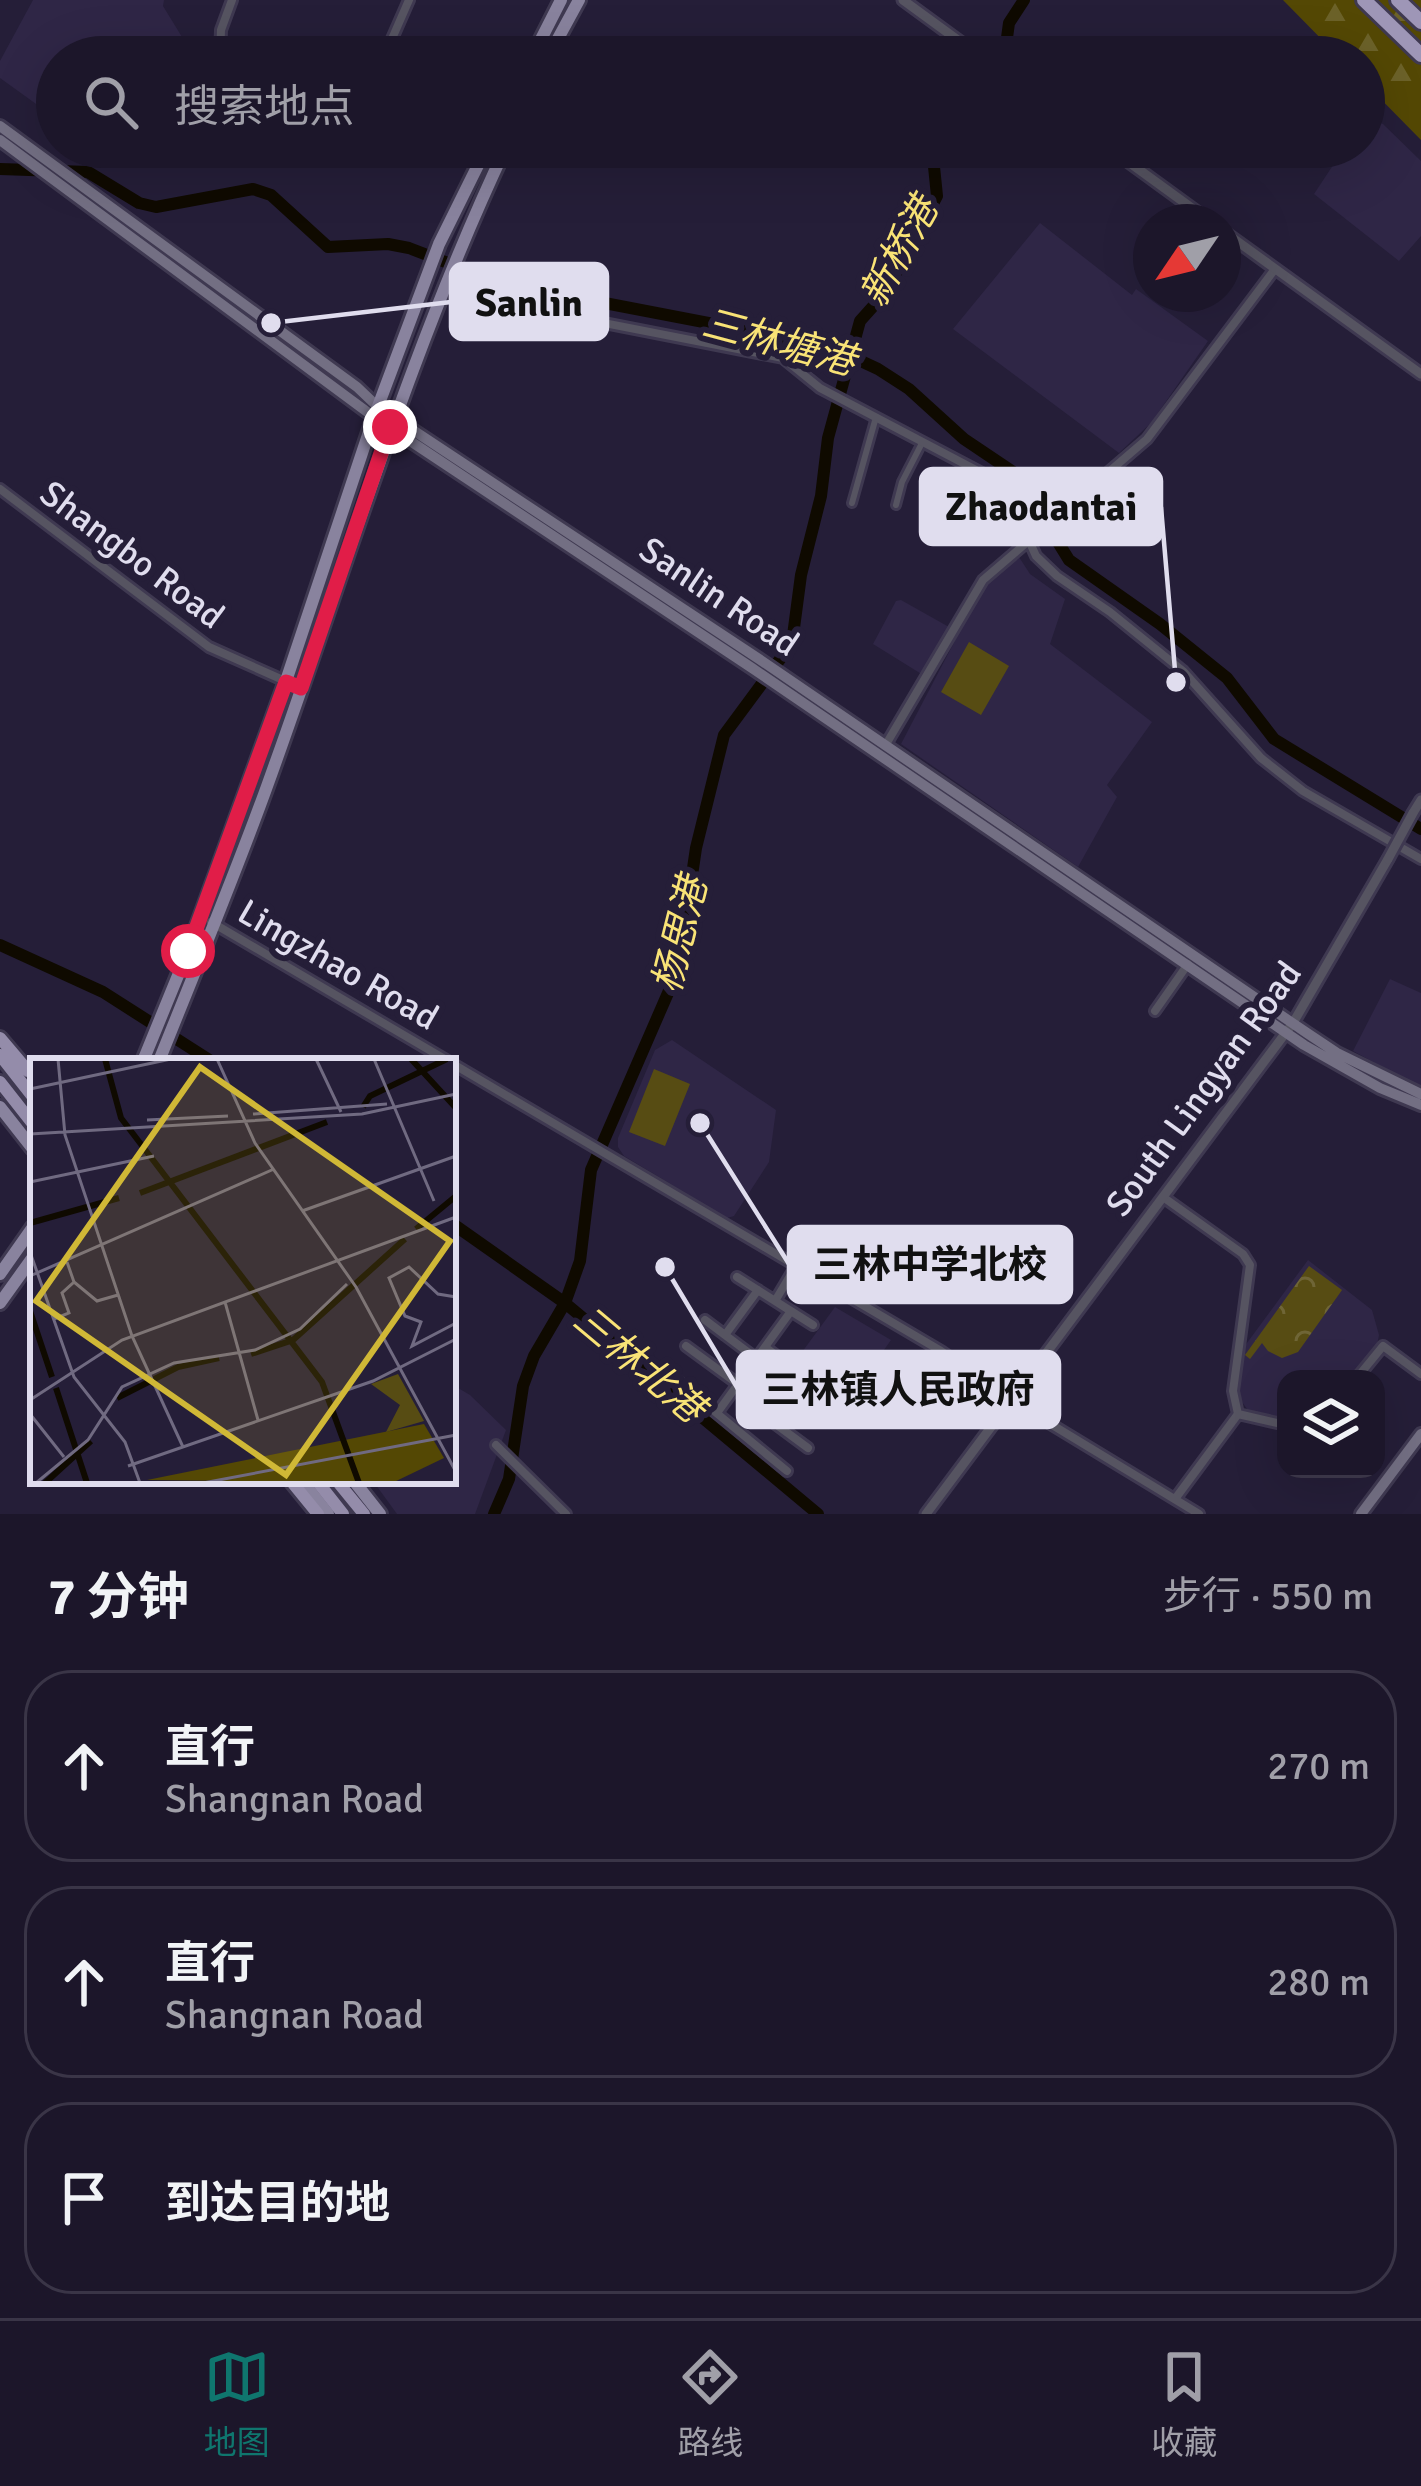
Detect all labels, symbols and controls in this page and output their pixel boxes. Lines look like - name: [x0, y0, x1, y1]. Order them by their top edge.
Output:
- search box: [36, 36, 1385, 168]
- icon: search: [78, 69, 144, 135]
- text: 搜索地点: [174, 80, 354, 135]
- water label: 新桥港: [850, 185, 951, 315]
- north arrow: [1133, 204, 1241, 312]
- callout: Sanlin: [451, 264, 607, 339]
- text: Sanlin: [475, 279, 583, 327]
- water label: 三林塘港: [697, 299, 865, 387]
- route end: [363, 400, 417, 454]
- callout: Zhaodantai: [921, 469, 1161, 544]
- street label: Shangbo Road: [31, 471, 233, 639]
- text: Zhaodantai: [945, 483, 1137, 531]
- street label: Sanlin Road: [631, 527, 807, 667]
- water label: 杨思港: [643, 868, 719, 998]
- street label: Lingzhao Road: [230, 890, 446, 1040]
- route start: [161, 924, 215, 978]
- street label: South Lingyan Road: [1096, 953, 1312, 1225]
- inset map: [30, 1058, 456, 1484]
- callout: 三林中学北校: [789, 1227, 1071, 1302]
- text: 三林中学北校: [813, 1241, 1047, 1289]
- water label: 三林北港: [564, 1295, 718, 1436]
- callout: 三林镇人民政府: [738, 1352, 1059, 1427]
- text: 三林镇人民政府: [761, 1366, 1035, 1414]
- map controls: [1277, 1370, 1385, 1478]
- button: layers: [1277, 1370, 1385, 1478]
- text: 7 分钟: [48, 1566, 189, 1629]
- text: 步行 · 550 m: [1163, 1572, 1373, 1620]
- text: 直行: [165, 1720, 255, 1775]
- icon: ahead: [51, 1733, 117, 1799]
- text: 270 m: [1267, 1742, 1370, 1790]
- text: Shangnan Road: [165, 1775, 424, 1823]
- text: 直行: [165, 1936, 255, 1991]
- icon: ahead: [51, 1949, 117, 2015]
- text: 280 m: [1267, 1958, 1370, 2006]
- text: Shangnan Road: [165, 1991, 424, 2039]
- icon: arrive: [51, 2165, 117, 2231]
- text: 到达目的地: [165, 2176, 390, 2231]
- tab: 地图: [204, 2344, 270, 2464]
- tab: 路线: [677, 2344, 743, 2464]
- tab: 收藏: [1151, 2344, 1217, 2464]

